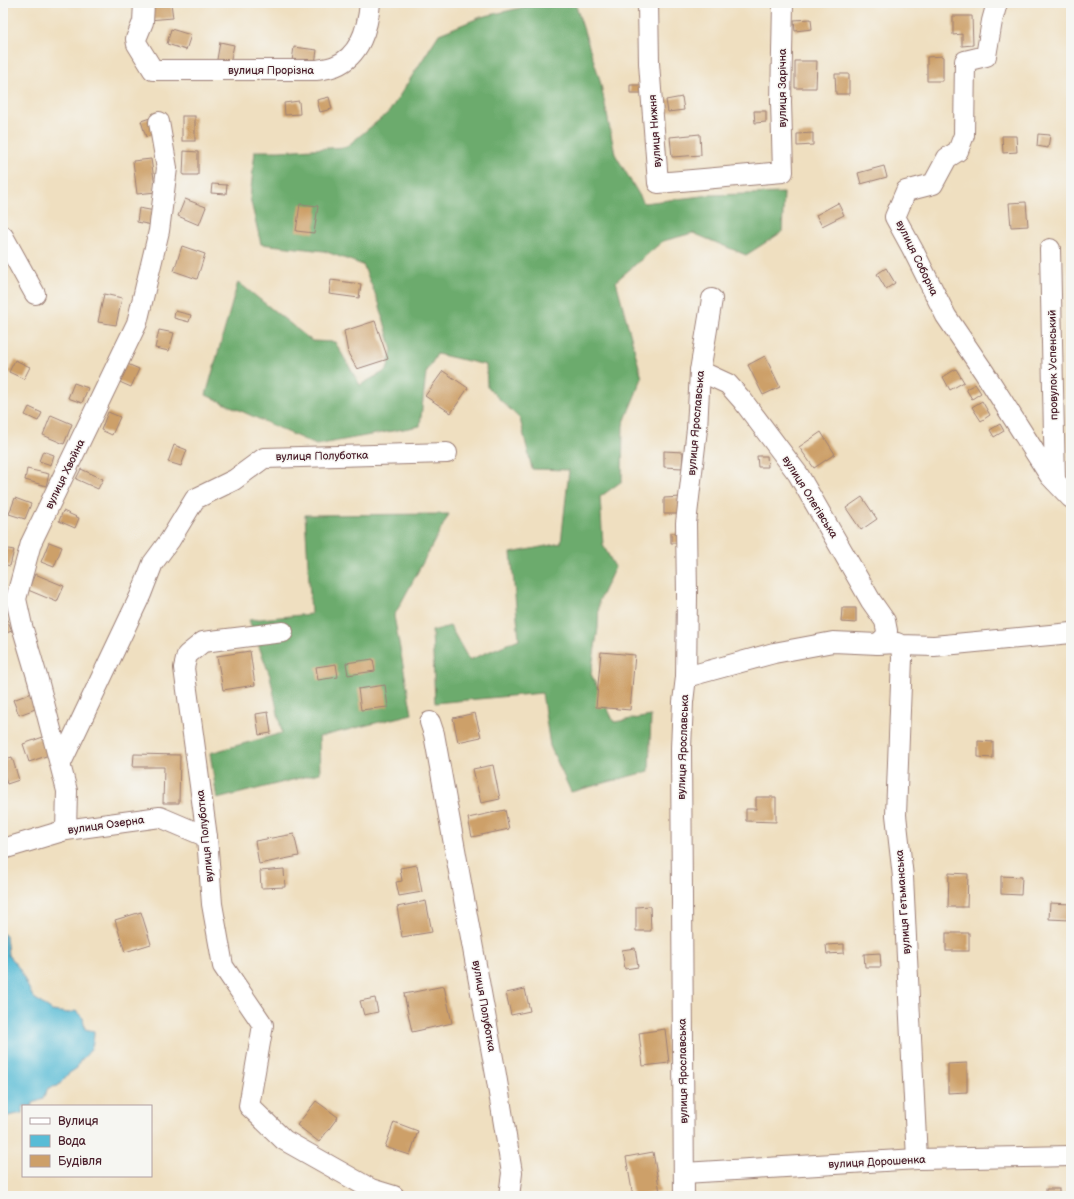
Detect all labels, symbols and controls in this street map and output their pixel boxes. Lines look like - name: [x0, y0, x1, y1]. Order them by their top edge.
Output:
- street label: вулиця Зарічна: [776, 48, 789, 128]
- street label: вулиця Прорізна: [228, 64, 314, 77]
- street label: вулиця Нижня: [646, 94, 664, 168]
- street label: вулиця Соборна: [893, 218, 941, 298]
- street label: провулок Успенський: [1046, 310, 1060, 420]
- street label: вулиця Ярославська: [685, 369, 707, 476]
- street label: вулиця Хвойна: [43, 437, 88, 511]
- street label: вулиця Полуботка: [275, 449, 369, 463]
- street label: вулиця Олегівська: [779, 453, 841, 541]
- street label: вулиця Ярославська: [675, 694, 691, 800]
- street label: вулиця Полуботка: [194, 789, 216, 883]
- street label: вулиця Озерна: [67, 813, 146, 837]
- street label: вулиця Гетьманська: [893, 849, 913, 955]
- street label: вулиця Полуботка: [470, 959, 499, 1053]
- street label: вулиця Ярославська: [676, 1018, 690, 1124]
- legend: [22, 1105, 152, 1177]
- text: Вулиця: [58, 1114, 99, 1129]
- text: Вода: [58, 1134, 86, 1149]
- street label: вулиця Дорошенка: [828, 1153, 926, 1171]
- text: Будівля: [58, 1154, 102, 1169]

